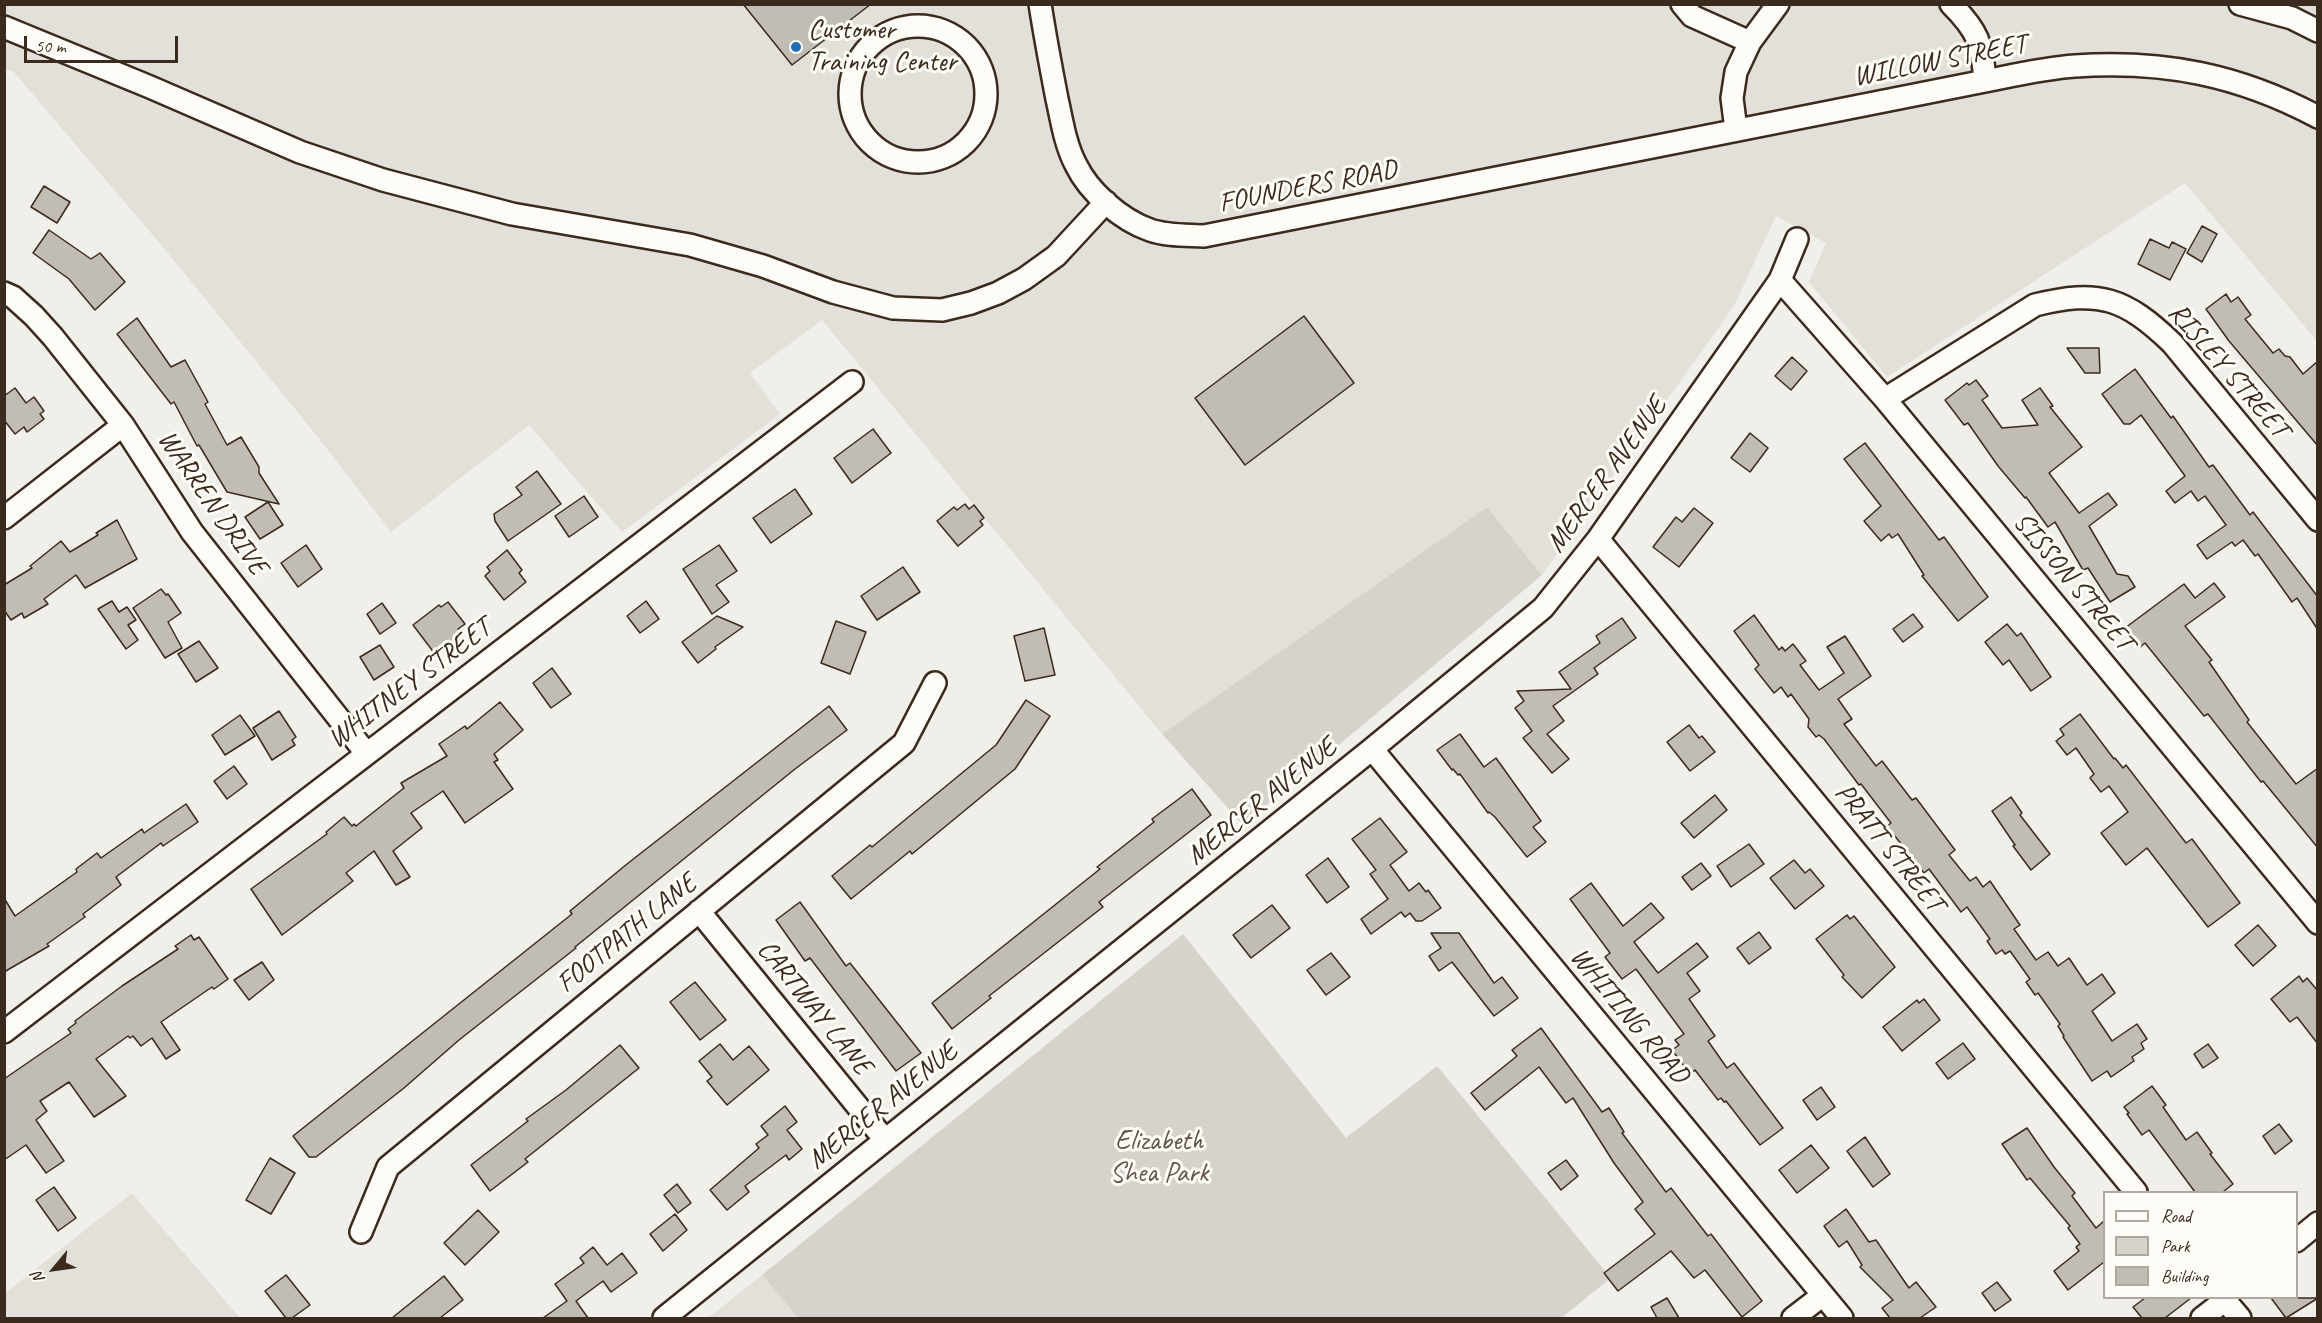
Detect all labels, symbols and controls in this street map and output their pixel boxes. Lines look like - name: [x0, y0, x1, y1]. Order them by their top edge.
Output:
- place label: Customer Training Center: [808, 14, 957, 80]
- scale bar: [27, 24, 182, 62]
- street label: WILLOW STREET: [1851, 28, 2029, 94]
- text: 50 m: [35, 35, 66, 57]
- marker: Customer Training Center: [789, 40, 803, 54]
- street label: FOUNDERS ROAD: [1216, 153, 1400, 221]
- street label: RISLEY STREET: [2160, 297, 2296, 445]
- street label: MERCER AVENUE: [1539, 391, 1675, 559]
- street label: WARREN DRIVE: [150, 424, 274, 582]
- street label: SISSON STREET: [2005, 506, 2141, 658]
- street label: WHITNEY STREET: [322, 612, 498, 756]
- street label: MERCER AVENUE: [1180, 731, 1344, 873]
- street label: PRATT STREET: [1827, 777, 1951, 919]
- street label: FOOTPATH LANE: [550, 867, 704, 1001]
- street label: CARTWAY LANE: [749, 934, 879, 1082]
- street label: WHITING ROAD: [1562, 941, 1696, 1091]
- street label: MERCER AVENUE: [801, 1035, 965, 1177]
- park label: Elizabeth Shea Park: [1110, 1125, 1208, 1191]
- legend: [2103, 1191, 2298, 1299]
- text: Road: [2161, 1205, 2191, 1227]
- text: Park: [2161, 1235, 2190, 1257]
- north arrow: [24, 1239, 84, 1299]
- text: Building: [2161, 1265, 2208, 1287]
- text: N: [27, 1269, 49, 1287]

